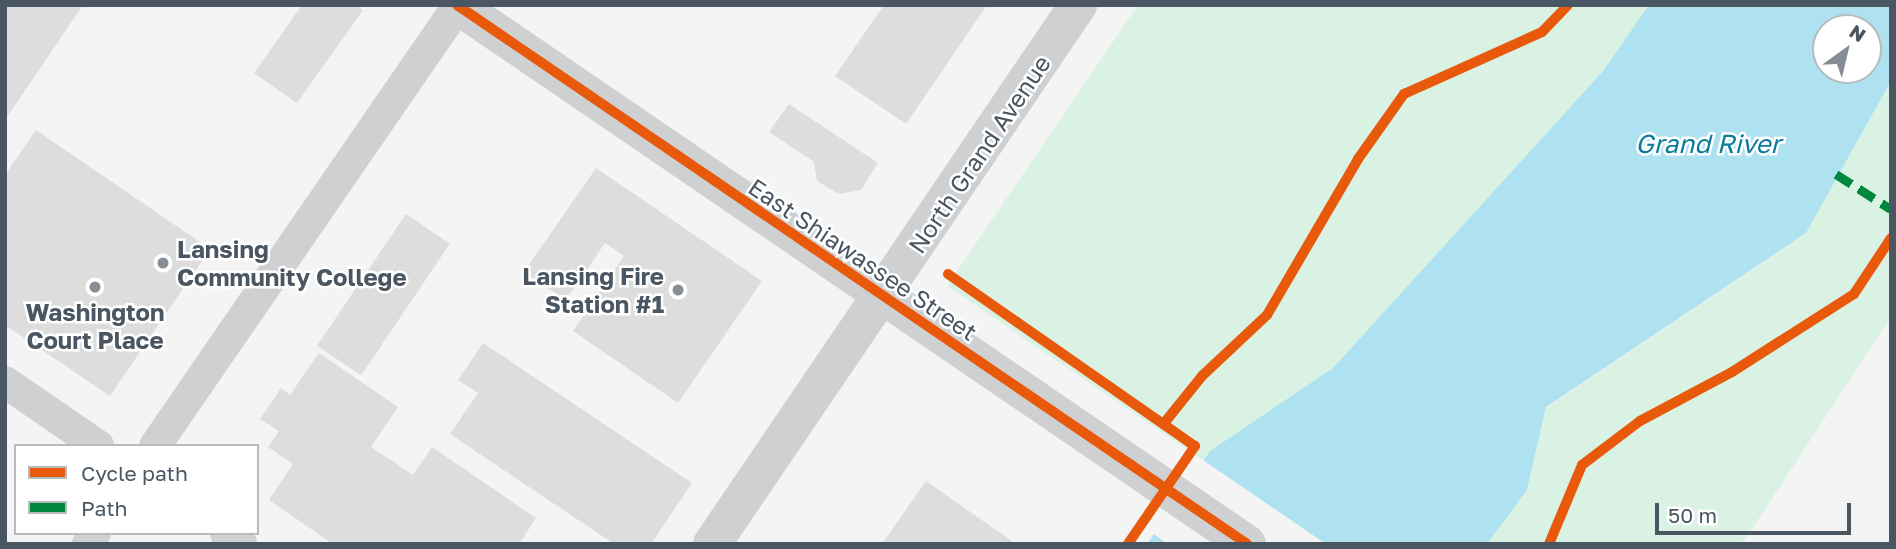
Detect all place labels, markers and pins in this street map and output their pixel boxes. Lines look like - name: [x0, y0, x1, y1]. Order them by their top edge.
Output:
- place label: Lansing Community College: [177, 235, 407, 291]
- marker: Lansing Community College: [155, 255, 171, 271]
- place label: Lansing Fire Station #1: [522, 262, 664, 318]
- marker: Washington Court Place: [87, 279, 103, 295]
- marker: Lansing Fire Station #1: [670, 282, 686, 298]
- place label: Washington Court Place: [25, 298, 165, 354]

